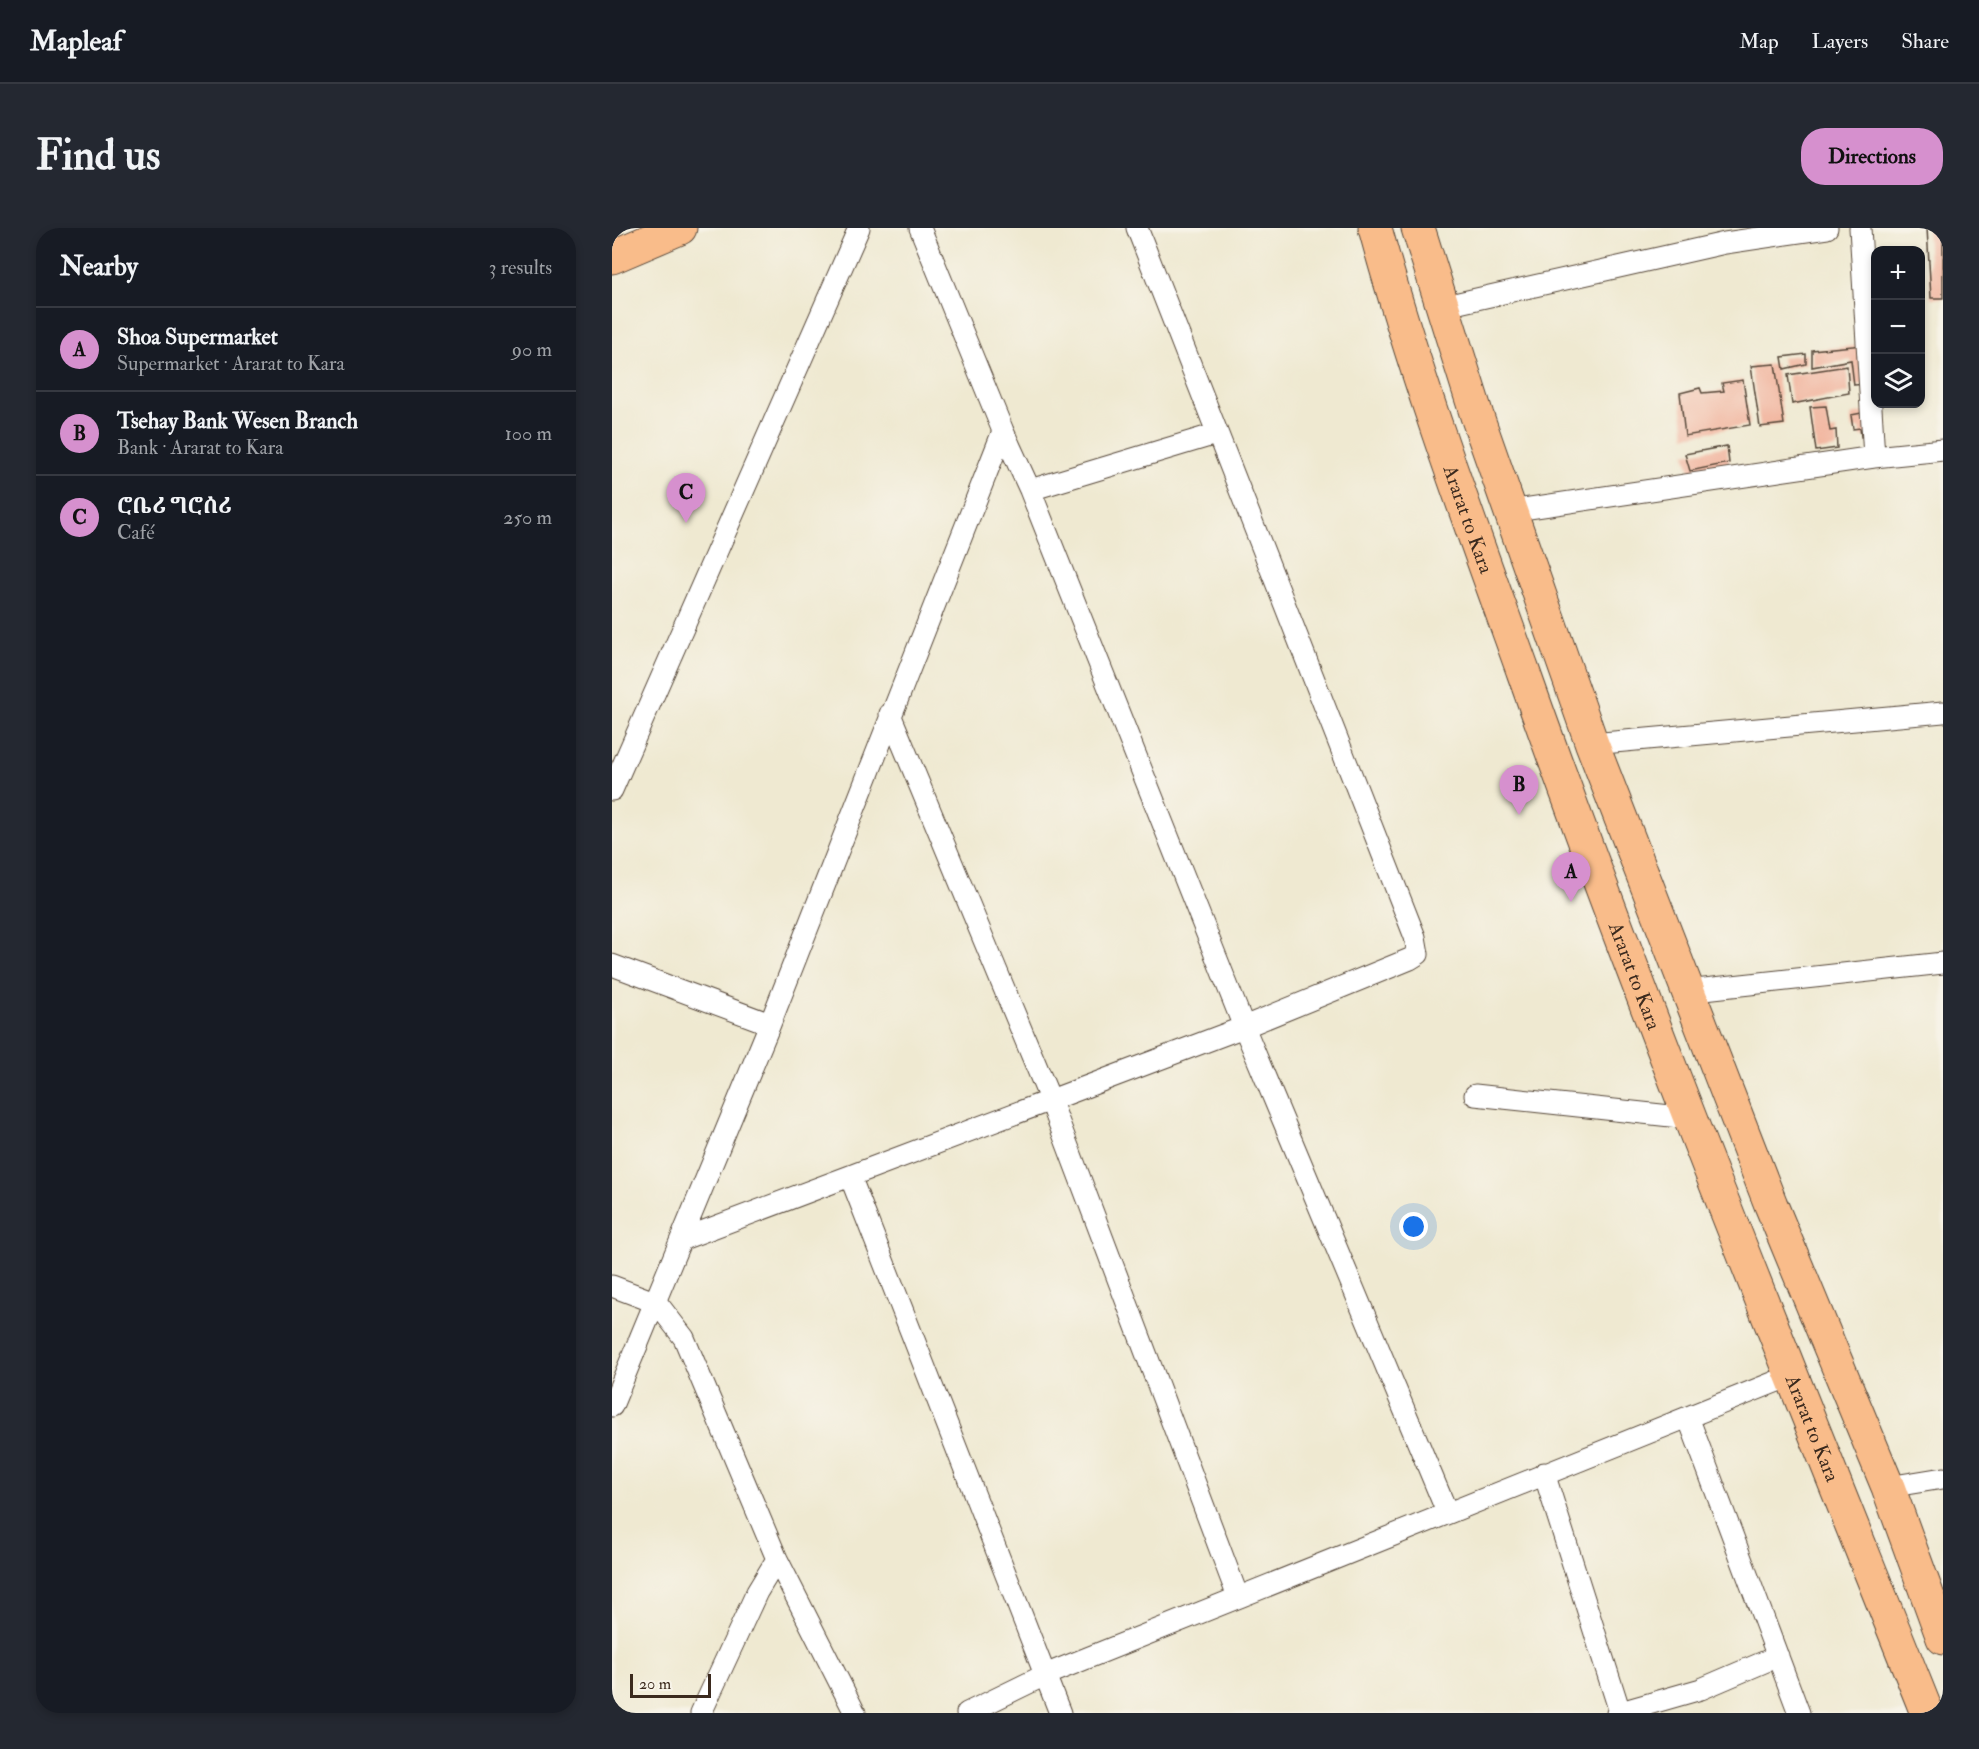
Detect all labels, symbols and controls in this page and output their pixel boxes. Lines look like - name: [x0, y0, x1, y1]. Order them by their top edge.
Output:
- text: Mapleaf: [30, 24, 122, 59]
- text: Map: [1739, 28, 1779, 55]
- text: Layers: [1812, 28, 1868, 55]
- text: Share: [1901, 28, 1949, 55]
- button: Directions: [1801, 128, 1943, 185]
- text: Find us: [36, 130, 160, 182]
- map controls: [1871, 246, 1925, 408]
- button: +: [1871, 246, 1925, 300]
- text: Nearby: [60, 251, 138, 283]
- text: 3 results: [489, 255, 552, 280]
- button: −: [1871, 300, 1925, 354]
- text: Shoa Supermarket: [117, 323, 278, 351]
- text: A: [73, 337, 86, 362]
- text: 90 m: [512, 337, 552, 362]
- text: Supermarket · Ararat to Kara: [117, 351, 345, 376]
- button: layers: [1871, 354, 1925, 408]
- text: Tsehay Bank Wesen Branch: [117, 407, 358, 435]
- text: B: [73, 421, 86, 446]
- text: 100 m: [505, 421, 552, 446]
- text: Bank · Ararat to Kara: [117, 435, 283, 460]
- street label: Ararat to Kara: [1438, 461, 1500, 577]
- pin: C: [666, 474, 706, 523]
- text: ሮቤሪ ግሮሰሪ: [117, 492, 231, 520]
- text: C: [72, 505, 87, 530]
- text: 250 m: [503, 505, 552, 530]
- text: Café: [117, 520, 155, 545]
- pin: B: [1500, 766, 1538, 815]
- pin: A: [1552, 852, 1590, 902]
- street label: Ararat to Kara: [1603, 918, 1667, 1034]
- your location: [1399, 1212, 1428, 1241]
- street label: Ararat to Kara: [1780, 1370, 1846, 1486]
- scale bar: [630, 1671, 711, 1698]
- text: 20 m: [639, 1674, 671, 1694]

